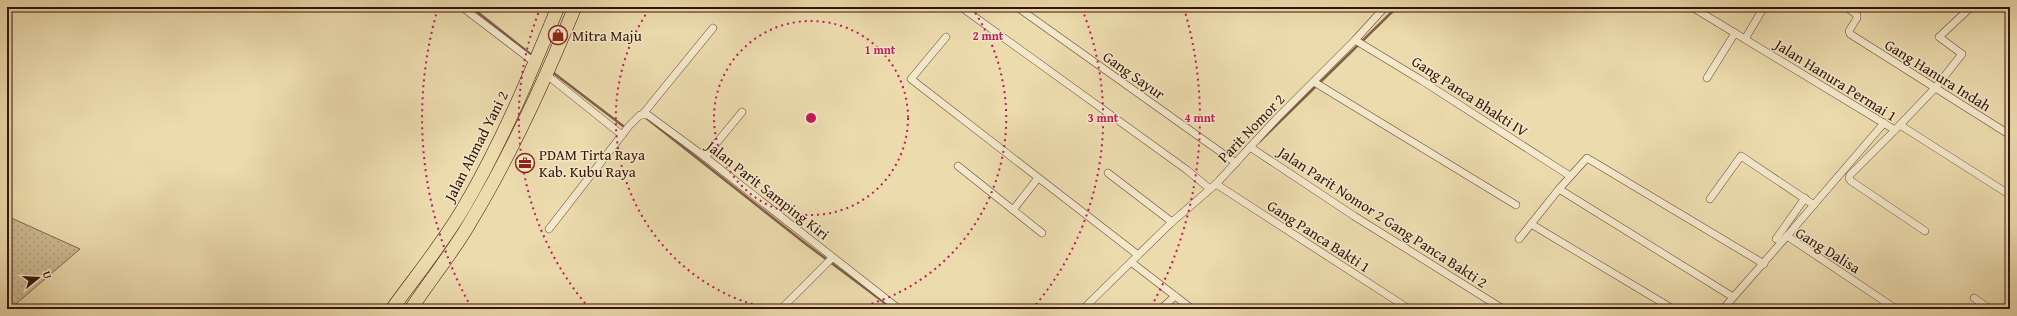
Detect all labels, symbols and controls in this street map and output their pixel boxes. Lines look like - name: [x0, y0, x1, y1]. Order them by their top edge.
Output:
- shop icon: Mitra Maju: [547, 24, 569, 46]
- place label: Mitra Maju: [572, 25, 643, 46]
- text: 2 mnt: [973, 27, 1004, 44]
- street label: Jalan Hanura Permai 1: [1769, 33, 1901, 126]
- street label: Gang Hanura Indah: [1881, 34, 1996, 116]
- text: 1 mnt: [865, 41, 896, 58]
- street label: Gang Sayur: [1099, 46, 1169, 104]
- street label: Gang Panca Bhakti IV: [1408, 51, 1532, 142]
- street label: Jalan Ahmad Yani 2: [438, 87, 513, 207]
- street label: Parit Nomor 2: [1213, 89, 1289, 167]
- text: 3 mnt: [1088, 109, 1119, 126]
- text: 4 mnt: [1185, 109, 1216, 126]
- centre of rings: [804, 111, 818, 125]
- street label: Jalan Parit Samping Kiri: [701, 134, 834, 245]
- street label: Jalan Parit Nomor 2 Gang Panca Bakti 2: [1273, 140, 1492, 293]
- place label: PDAM Tirta Raya Kab. Kubu Raya: [539, 144, 645, 182]
- office icon: PDAM Tirta Raya Kab. Kubu Raya: [514, 152, 536, 174]
- street label: Gang Panca Bakti 1: [1263, 195, 1375, 277]
- street label: Gang Dalisa: [1792, 222, 1864, 278]
- north arrow: [18, 258, 58, 298]
- text: U: [39, 269, 56, 281]

